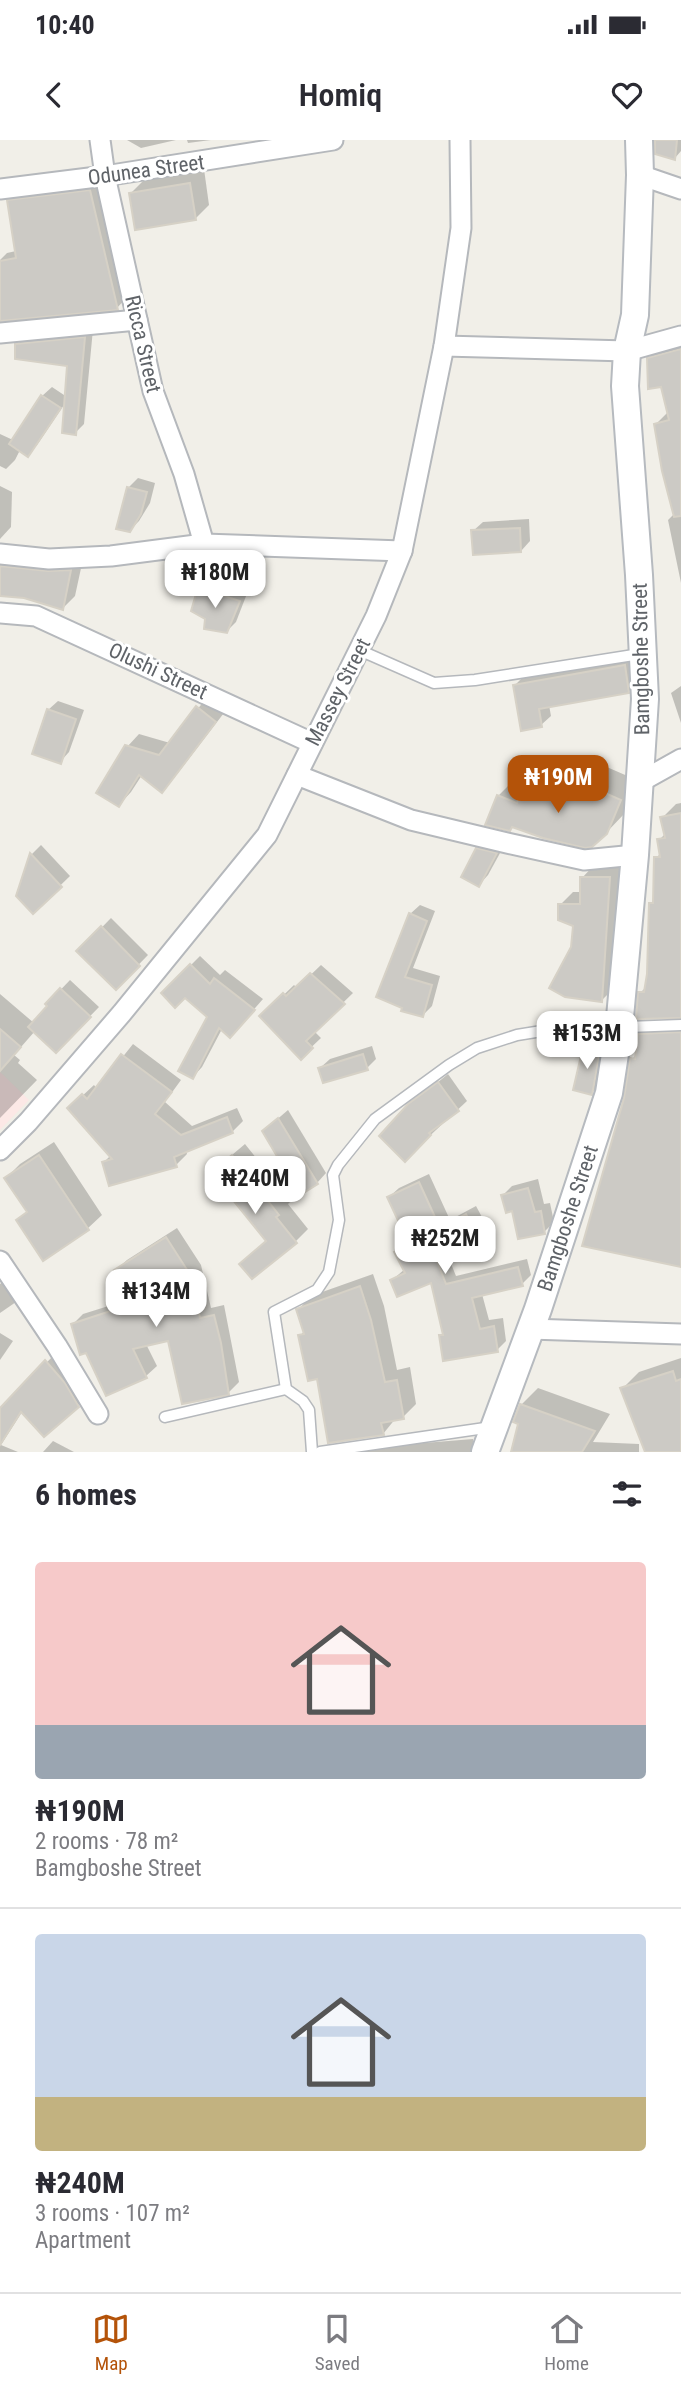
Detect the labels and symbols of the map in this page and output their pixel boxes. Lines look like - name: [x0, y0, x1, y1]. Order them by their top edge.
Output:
- street label: Odunea Street: [86, 150, 206, 190]
- street label: Ricca Street: [120, 293, 166, 395]
- pin: ₦180M: [166, 550, 264, 610]
- street label: Bamgboshe Street: [628, 583, 654, 735]
- street label: Massey Street: [301, 634, 375, 750]
- street label: Olushi Street: [105, 638, 211, 704]
- pin: ₦190M: [509, 756, 607, 815]
- pin: ₦153M: [538, 1012, 636, 1071]
- street label: Bamgboshe Street: [533, 1142, 603, 1294]
- pin: ₦240M: [206, 1156, 304, 1216]
- pin: ₦252M: [396, 1216, 494, 1276]
- pin: ₦134M: [107, 1270, 205, 1329]

